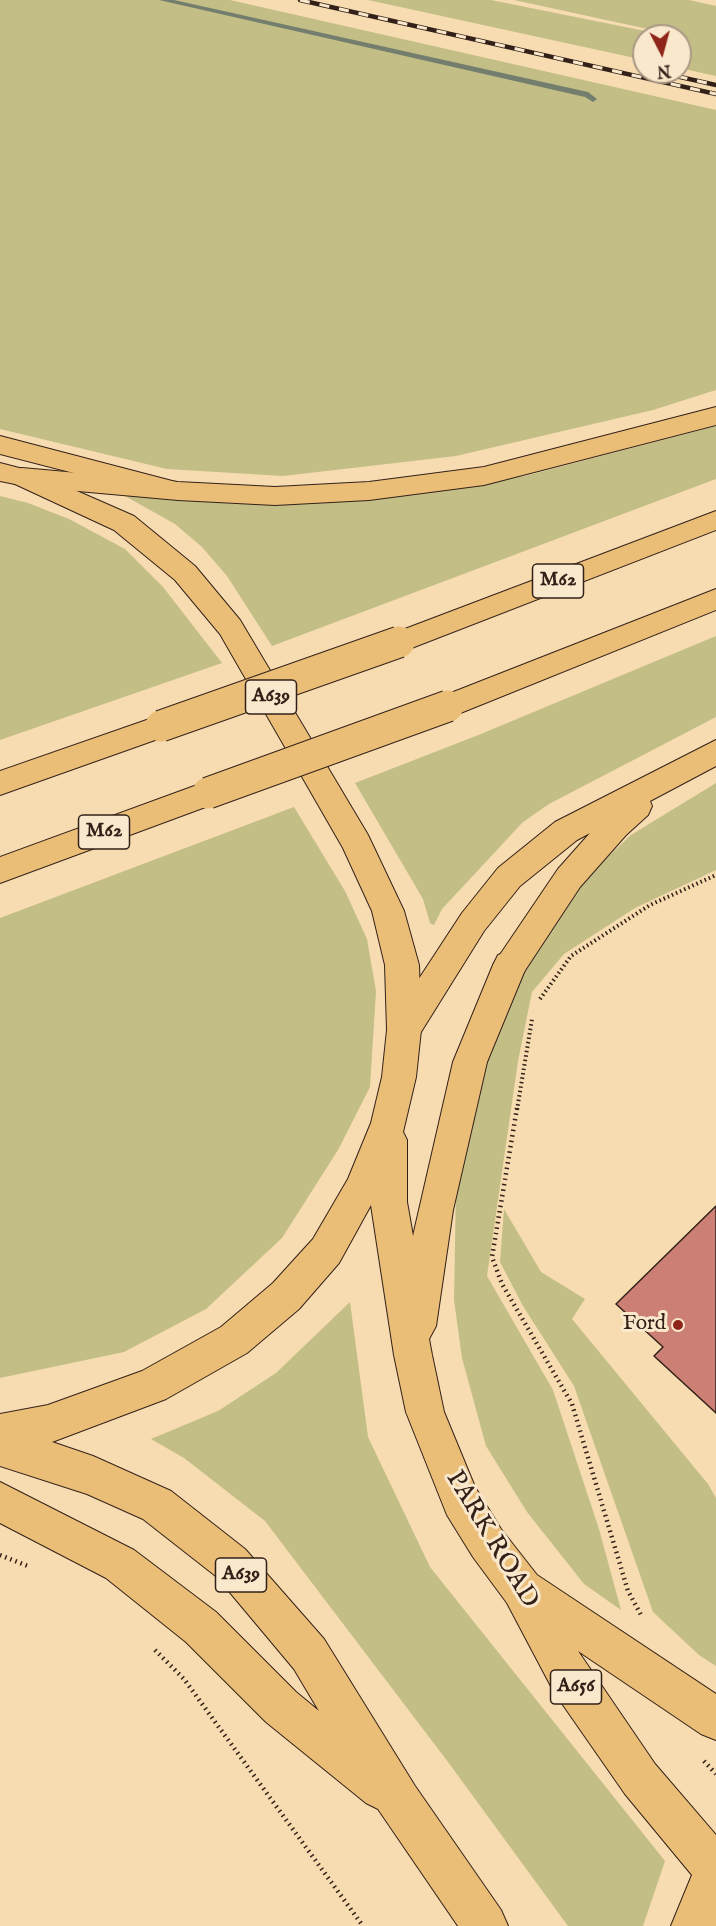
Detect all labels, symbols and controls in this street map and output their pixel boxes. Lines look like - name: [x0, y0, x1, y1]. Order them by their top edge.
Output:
- north arrow: [632, 24, 692, 84]
- text: N: [656, 59, 672, 81]
- road number: M62: [532, 564, 584, 598]
- road number: A639: [246, 680, 296, 714]
- road number: M62: [78, 815, 130, 849]
- place label: Ford: [623, 1312, 666, 1338]
- marker: Ford: [671, 1318, 685, 1332]
- street label: PARK ROAD: [438, 1466, 544, 1614]
- road number: A639: [216, 1558, 266, 1592]
- road number: A656: [550, 1670, 602, 1704]

